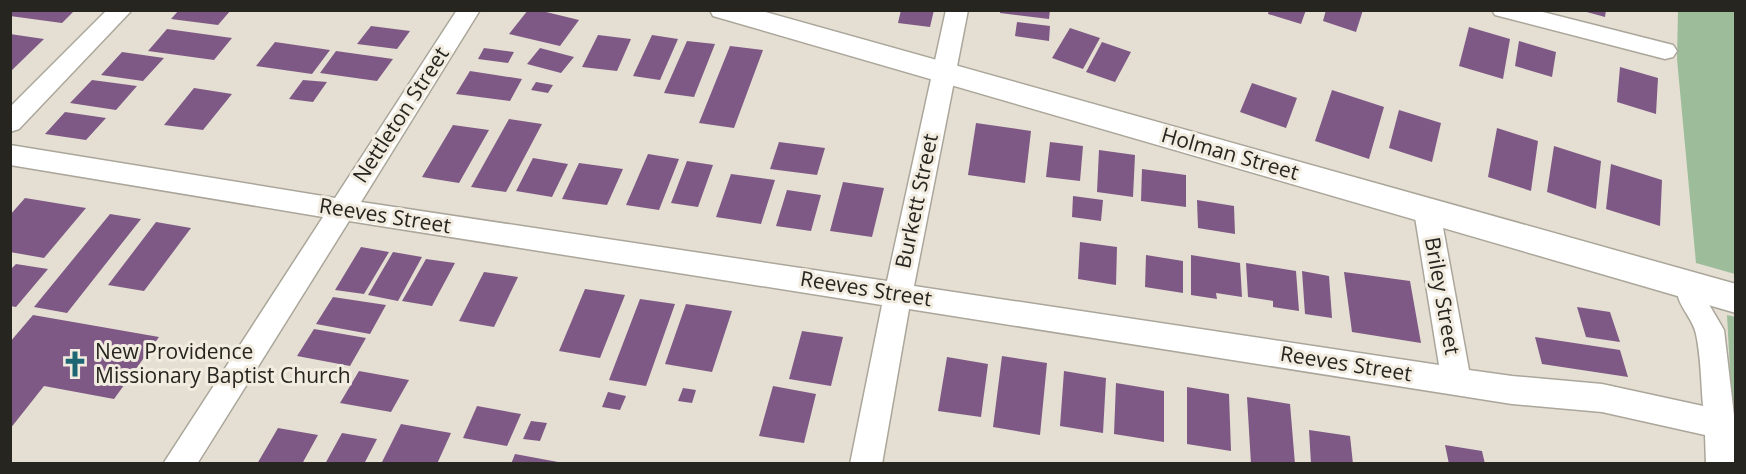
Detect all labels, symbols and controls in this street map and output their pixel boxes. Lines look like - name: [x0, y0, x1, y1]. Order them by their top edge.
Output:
- street label: Nettleton Street: [346, 41, 455, 188]
- street label: Holman Street: [1158, 120, 1302, 186]
- street label: Burkett Street: [888, 131, 944, 271]
- street label: Reeves Street: [317, 191, 453, 239]
- street label: Briley Street: [1419, 235, 1467, 357]
- street label: Reeves Street: [798, 264, 934, 312]
- place label: New Providence Missionary Baptist Church: [95, 337, 351, 389]
- street label: Reeves Street: [1278, 339, 1414, 387]
- church icon: New Providence Missionary Baptist Church: [60, 349, 90, 379]

